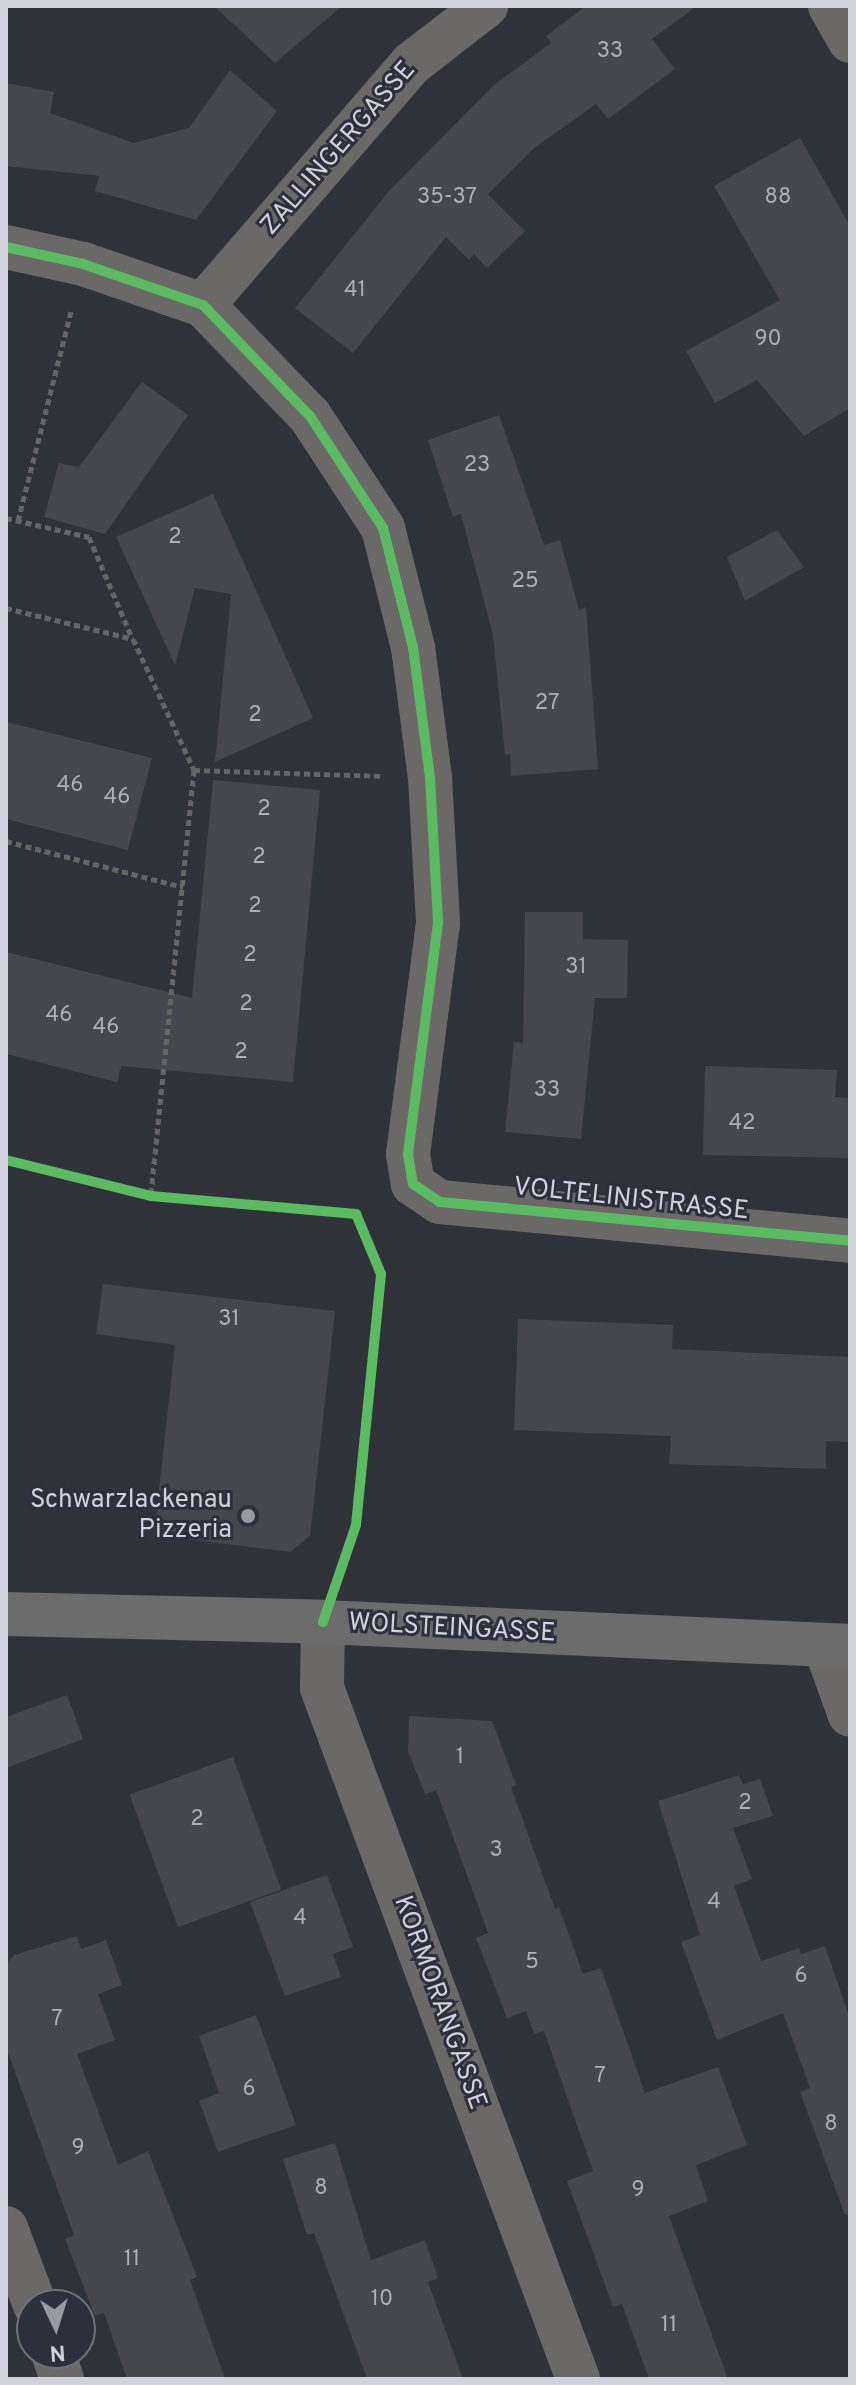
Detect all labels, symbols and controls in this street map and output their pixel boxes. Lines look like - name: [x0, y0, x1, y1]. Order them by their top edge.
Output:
- house number: 33: [597, 39, 623, 65]
- street label: ZALLINGERGASSE: [255, 56, 423, 242]
- house number: 35-37: [417, 185, 477, 211]
- house number: 88: [765, 185, 791, 211]
- house number: 41: [344, 278, 366, 304]
- house number: 90: [754, 327, 782, 353]
- house number: 23: [464, 453, 490, 479]
- house number: 2: [168, 525, 182, 551]
- house number: 25: [511, 569, 539, 595]
- house number: 27: [535, 691, 559, 717]
- house number: 2: [248, 703, 262, 729]
- house number: 46: [57, 773, 83, 799]
- house number: 46: [104, 785, 130, 811]
- house number: 2: [257, 797, 271, 823]
- house number: 2: [252, 845, 266, 871]
- house number: 2: [248, 894, 262, 920]
- house number: 2: [243, 943, 257, 969]
- house number: 31: [565, 955, 587, 981]
- house number: 2: [239, 992, 253, 1018]
- house number: 46: [46, 1003, 72, 1029]
- house number: 46: [93, 1015, 119, 1041]
- house number: 2: [234, 1040, 248, 1066]
- house number: 33: [534, 1078, 560, 1104]
- house number: 42: [728, 1111, 756, 1137]
- street label: VOLTELINISTRASSE: [512, 1172, 750, 1228]
- house number: 31: [218, 1307, 240, 1333]
- place label: Schwarzlackenau Pizzeria: [30, 1485, 232, 1546]
- marker: Schwarzlackenau Pizzeria: [239, 1507, 257, 1525]
- street label: WOLSTEINGASSE: [348, 1608, 556, 1650]
- house number: 1: [456, 1745, 464, 1771]
- house number: 2: [738, 1791, 752, 1817]
- house number: 2: [190, 1807, 204, 1833]
- house number: 3: [489, 1838, 503, 1864]
- house number: 4: [707, 1890, 721, 1916]
- street label: KORMORANGASSE: [386, 1892, 492, 2114]
- house number: 4: [293, 1906, 307, 1932]
- house number: 5: [525, 1950, 539, 1976]
- house number: 6: [794, 1964, 808, 1990]
- house number: 7: [51, 2007, 63, 2033]
- house number: 7: [594, 2064, 606, 2090]
- house number: 6: [242, 2077, 256, 2103]
- house number: 8: [824, 2112, 838, 2138]
- house number: 9: [71, 2136, 85, 2162]
- house number: 8: [314, 2176, 328, 2202]
- house number: 9: [631, 2178, 645, 2204]
- house number: 11: [124, 2247, 140, 2273]
- house number: 10: [371, 2287, 393, 2313]
- north arrow: [16, 2289, 96, 2369]
- house number: 11: [661, 2313, 677, 2339]
- text: N: [49, 2337, 66, 2365]

